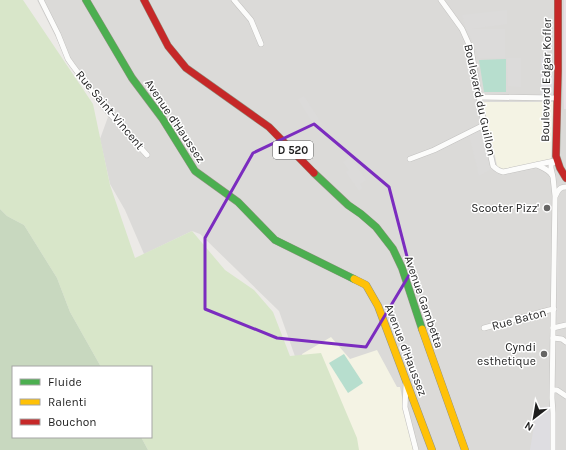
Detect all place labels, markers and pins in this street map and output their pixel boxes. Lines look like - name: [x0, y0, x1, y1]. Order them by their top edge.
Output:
- place label: Scooter Pizz': [471, 201, 539, 215]
- marker: Scooter Pizz': [542, 203, 552, 213]
- place label: Cyndi esthetique: [477, 340, 536, 368]
- marker: Cyndi esthetique: [539, 349, 549, 359]

